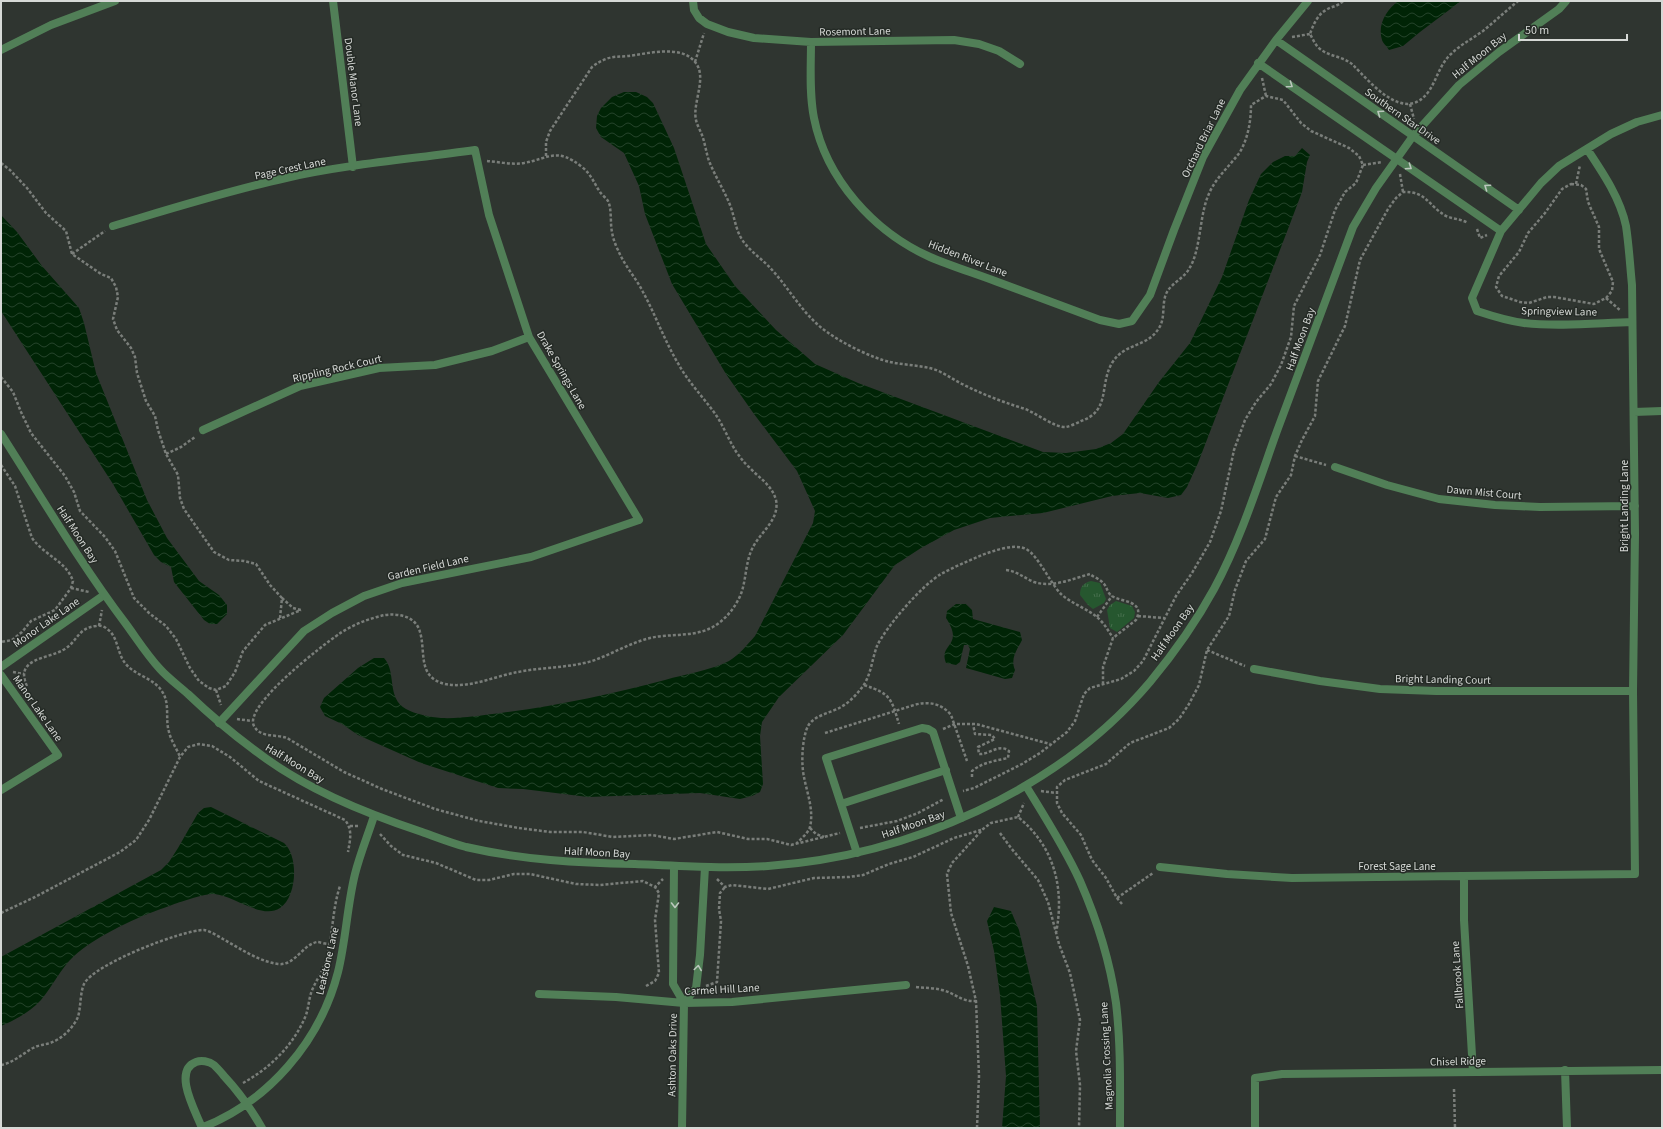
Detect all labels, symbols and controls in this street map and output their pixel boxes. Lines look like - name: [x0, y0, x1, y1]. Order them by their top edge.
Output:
- scale bar: [1519, 16, 1627, 42]
- text: 50 m: [1525, 22, 1549, 39]
- street label: Rosemont Lane: [819, 23, 891, 40]
- street label: Half Moon Bay: [1449, 29, 1510, 82]
- street label: Double Manor Lane: [341, 37, 366, 128]
- one-way arrow: [1286, 80, 1293, 87]
- street label: Southern Star Drive: [1362, 85, 1444, 149]
- street label: Orchard Briar Lane: [1178, 96, 1229, 180]
- one-way arrow: [1377, 110, 1384, 118]
- street label: Page Crest Lane: [253, 154, 328, 183]
- one-way arrow: [1405, 162, 1412, 170]
- one-way arrow: [1484, 184, 1491, 192]
- street label: Hidden River Lane: [926, 236, 1010, 281]
- street label: Springview Lane: [1521, 303, 1598, 320]
- street label: Half Moon Bay: [1282, 305, 1319, 373]
- street label: Drake Springs Lane: [533, 328, 590, 413]
- street label: Rippling Rock Court: [291, 351, 383, 386]
- street label: Bright Landing Lane: [1617, 459, 1632, 552]
- street label: Dawn Mist Court: [1446, 482, 1522, 503]
- street label: Half Moon Bay: [53, 502, 102, 566]
- street label: Garden Field Lane: [386, 551, 471, 584]
- street label: Monor Lake Lane: [10, 594, 83, 651]
- street label: Half Moon Bay: [1147, 601, 1198, 664]
- street label: Bright Landing Court: [1395, 671, 1491, 688]
- street label: Manor Lake Lane: [9, 672, 66, 745]
- street label: Half Moon Bay: [262, 740, 327, 787]
- street label: Half Moon Bay: [879, 807, 947, 842]
- street label: Half Moon Bay: [564, 843, 630, 862]
- street label: Forest Sage Lane: [1358, 859, 1436, 874]
- one-way arrow: [671, 902, 679, 908]
- street label: Leafstone Lane: [312, 925, 343, 997]
- street label: Fallbrook Lane: [1448, 940, 1467, 1009]
- one-way arrow: [694, 965, 703, 971]
- street label: Carmel Hill Lane: [684, 980, 761, 999]
- street label: Magnolia Crossing Lane: [1096, 1001, 1117, 1110]
- street label: Ashton Oaks Drive: [664, 1013, 681, 1097]
- street label: Chisel Ridge: [1430, 1054, 1487, 1069]

